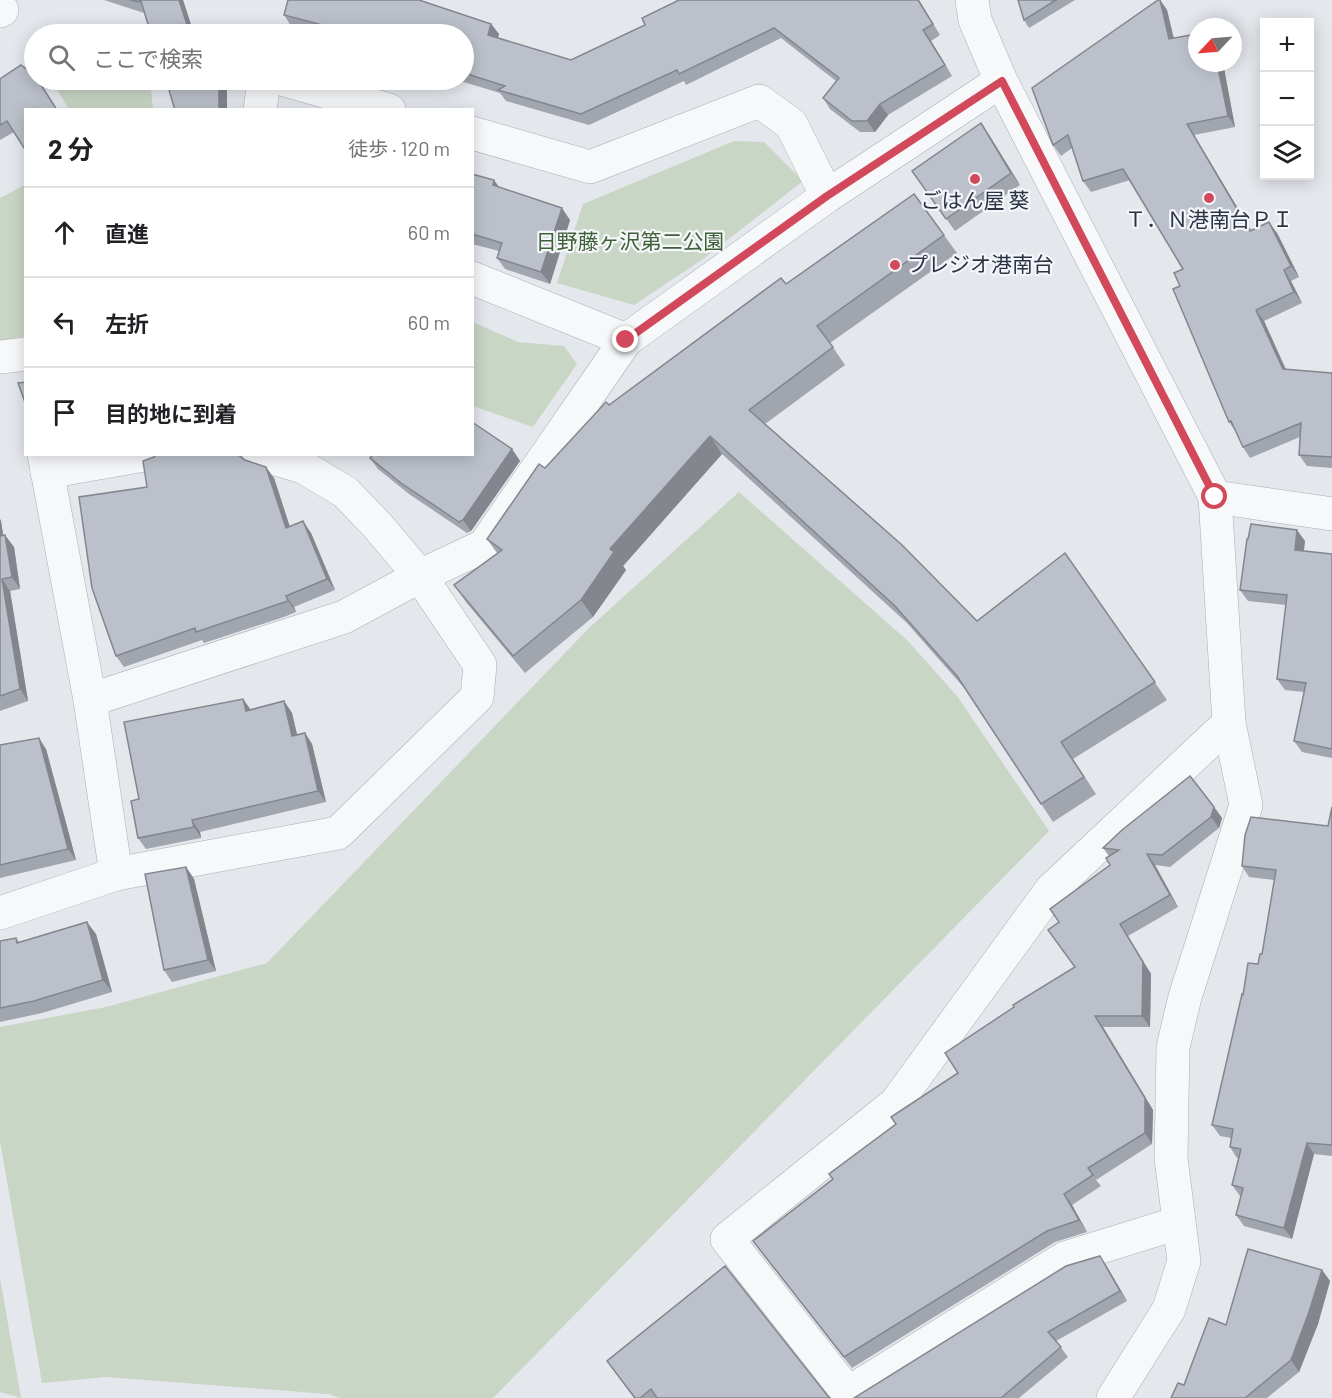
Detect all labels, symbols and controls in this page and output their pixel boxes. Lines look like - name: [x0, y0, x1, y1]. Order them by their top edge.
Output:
- north arrow: [1188, 18, 1242, 72]
- map controls: [1260, 18, 1314, 180]
- button: +: [1260, 18, 1314, 72]
- search box: [24, 24, 474, 90]
- icon: search: [45, 41, 78, 74]
- text: ここで検索: [93, 45, 203, 71]
- button: −: [1260, 72, 1314, 126]
- button: layers: [1260, 126, 1314, 180]
- text: 2 分: [48, 133, 94, 164]
- text: 徒歩 · 120 m: [348, 136, 450, 160]
- marker: ごはん屋 葵: [968, 172, 982, 186]
- place label: ごはん屋 葵: [920, 187, 1030, 212]
- marker: Ｔ．Ｎ港南台ＰＩ: [1202, 191, 1216, 205]
- place label: Ｔ．Ｎ港南台ＰＩ: [1125, 206, 1293, 231]
- icon: ahead: [48, 216, 81, 249]
- text: 直進: [105, 220, 149, 246]
- text: 60 m: [408, 220, 450, 244]
- park label: 日野藤ヶ沢第二公園: [536, 228, 725, 253]
- place label: プレジオ港南台: [907, 251, 1054, 276]
- marker: プレジオ港南台: [888, 258, 902, 272]
- icon: left: [48, 306, 81, 339]
- text: 左折: [105, 310, 149, 336]
- text: 60 m: [408, 310, 450, 334]
- route end: [612, 326, 638, 352]
- icon: arrive: [48, 396, 81, 429]
- text: 目的地に到着: [105, 400, 237, 426]
- route start: [1201, 483, 1227, 509]

